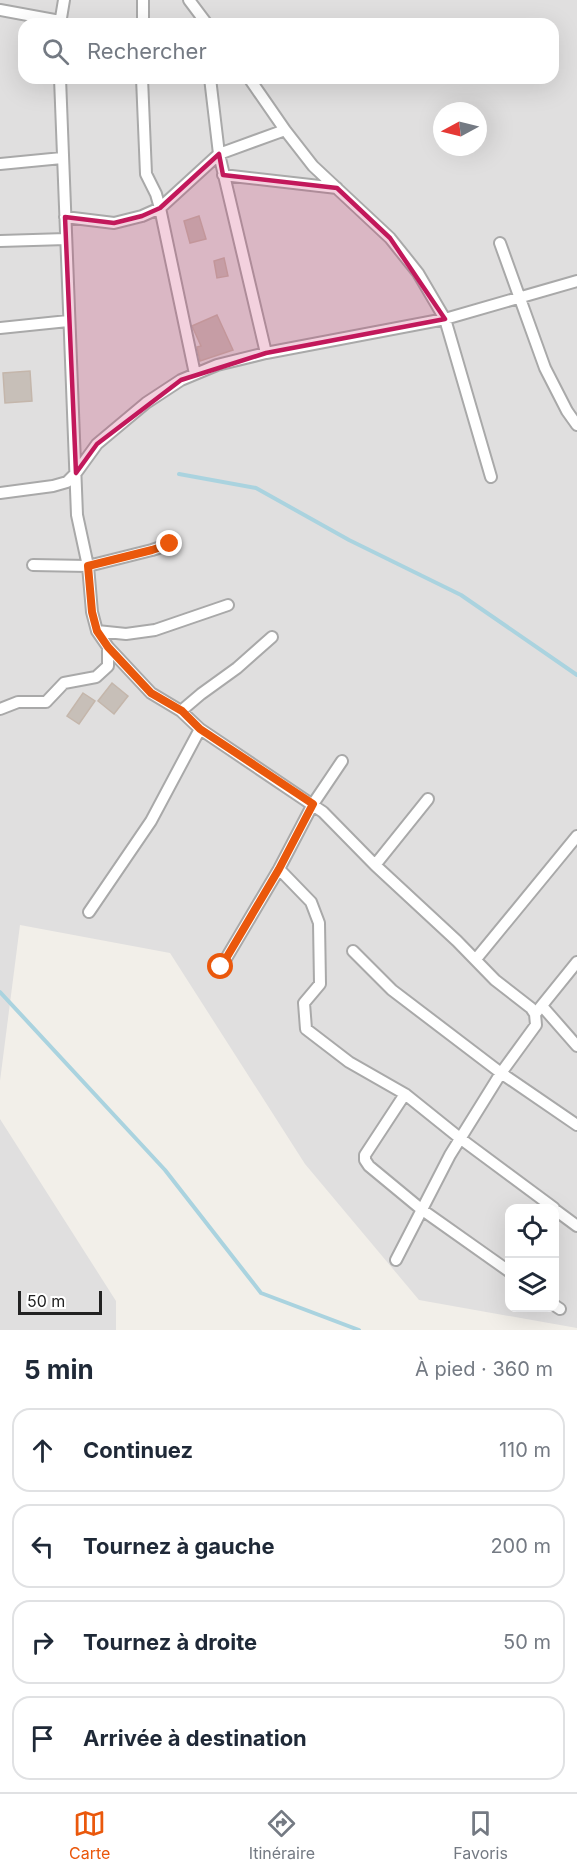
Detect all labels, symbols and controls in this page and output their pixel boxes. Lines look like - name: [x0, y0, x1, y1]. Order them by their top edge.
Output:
- search box: [18, 18, 559, 84]
- icon: search: [39, 35, 72, 68]
- text: Rechercher: [87, 38, 207, 64]
- north arrow: [433, 102, 487, 156]
- route end: [156, 530, 182, 556]
- route start: [207, 953, 233, 979]
- map controls: [505, 1204, 559, 1312]
- button: locate: [505, 1204, 559, 1258]
- button: layers: [505, 1258, 559, 1312]
- scale bar: [18, 1288, 102, 1316]
- text: 50 m: [27, 1291, 65, 1311]
- text: 5 min: [24, 1354, 94, 1385]
- text: À pied · 360 m: [415, 1357, 553, 1381]
- icon: ahead: [26, 1434, 59, 1467]
- text: Continuez: [83, 1437, 193, 1463]
- text: 110 m: [499, 1438, 551, 1462]
- icon: left: [26, 1530, 59, 1563]
- text: Tournez à gauche: [83, 1533, 275, 1559]
- text: 200 m: [490, 1534, 551, 1558]
- icon: right: [26, 1626, 59, 1659]
- text: Tournez à droite: [83, 1629, 257, 1655]
- text: 50 m: [503, 1630, 551, 1654]
- icon: arrive: [26, 1722, 59, 1755]
- text: Arrivée à destination: [83, 1725, 307, 1751]
- tab: Carte: [69, 1807, 110, 1863]
- tab: Itinéraire: [249, 1807, 315, 1863]
- tab: Favoris: [453, 1807, 508, 1863]

